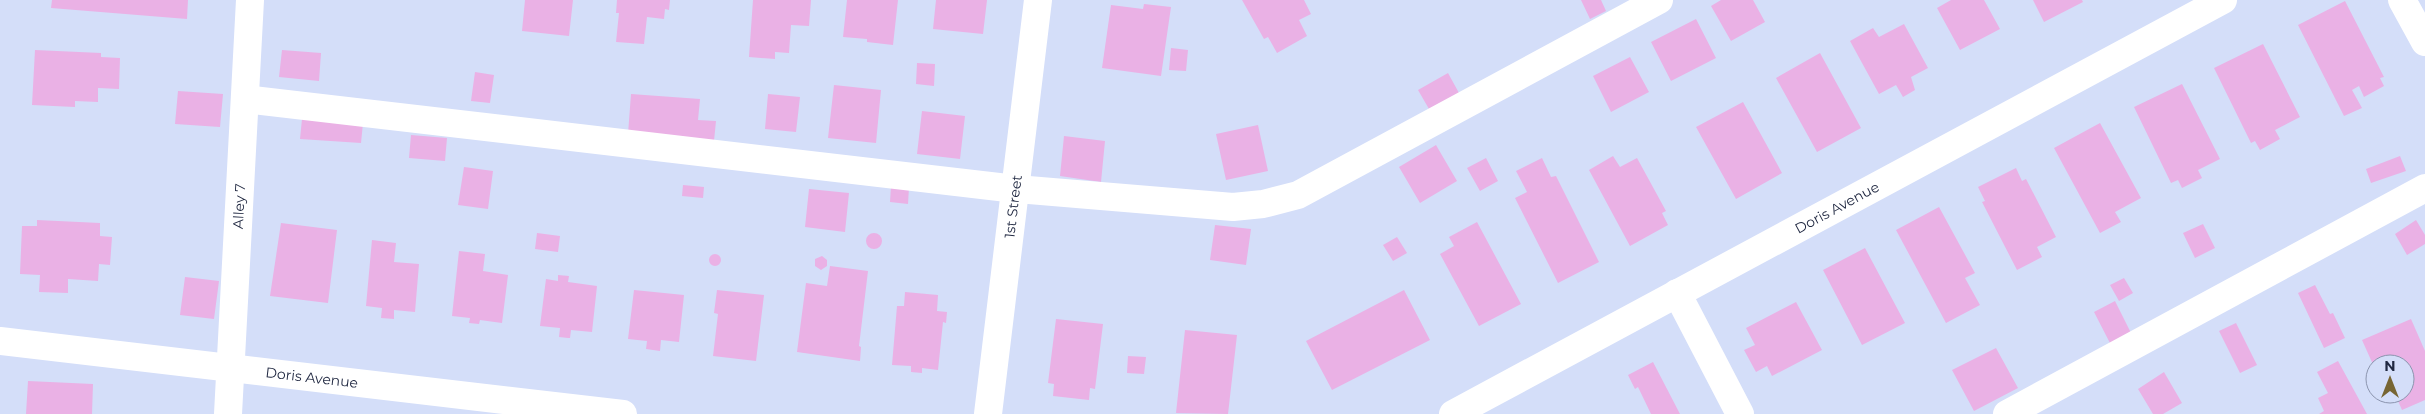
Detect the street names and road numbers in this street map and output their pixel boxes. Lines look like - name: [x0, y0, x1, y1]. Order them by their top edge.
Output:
- street label: 1st Street: [1000, 174, 1026, 239]
- street label: Doris Avenue: [1792, 178, 1882, 237]
- street label: Alley 7: [229, 183, 249, 229]
- street label: Doris Avenue: [265, 363, 359, 392]

